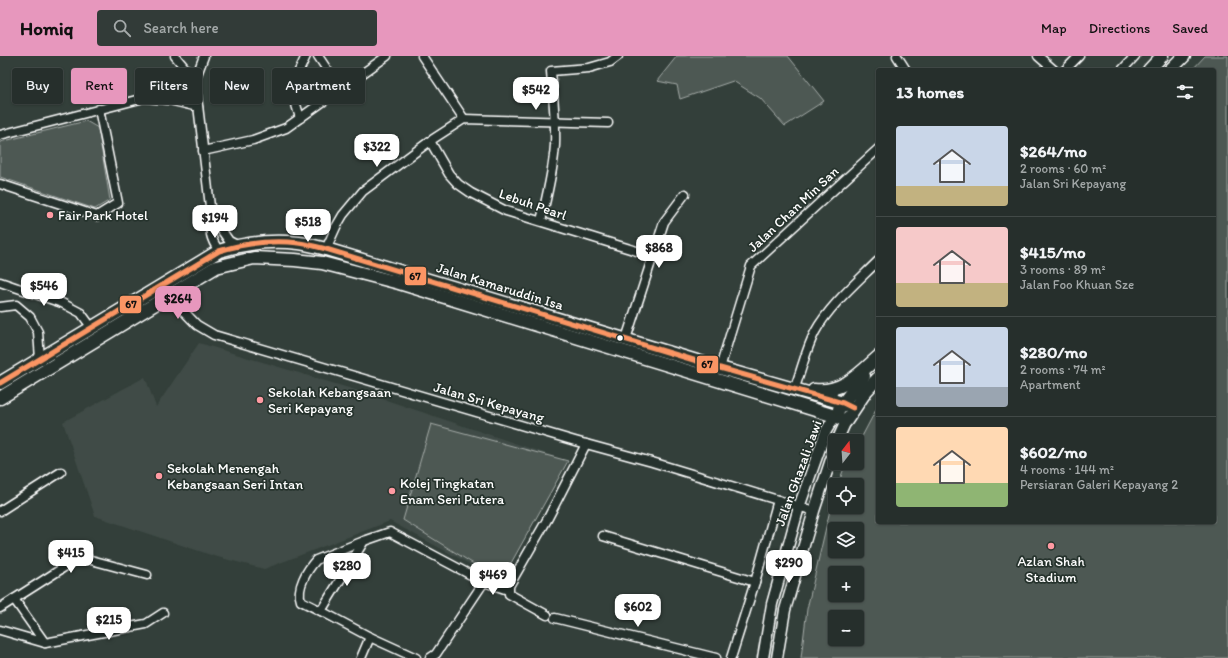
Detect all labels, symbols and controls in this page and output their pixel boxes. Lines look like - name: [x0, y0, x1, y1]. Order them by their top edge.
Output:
- search box: [97, 10, 377, 46]
- text: Homiq: [20, 17, 73, 40]
- icon: search: [111, 17, 133, 39]
- text: Search here: [143, 19, 219, 37]
- text: Map: [1041, 20, 1067, 37]
- text: Directions: [1089, 20, 1150, 37]
- text: Saved: [1172, 20, 1208, 37]
- chip: Buy: [12, 68, 63, 104]
- chip: Rent: [71, 68, 127, 104]
- chip: Filters: [135, 68, 202, 104]
- chip: New: [210, 68, 264, 104]
- chip: Apartment: [272, 68, 365, 104]
- pin: $542: [512, 77, 560, 111]
- icon: filters: [1174, 81, 1196, 103]
- text: $542: [522, 82, 550, 97]
- text: 13 homes: [896, 82, 964, 102]
- pin: $322: [353, 134, 401, 168]
- text: $322: [363, 139, 391, 154]
- text: $264/mo: [1020, 141, 1087, 161]
- icon: home: [928, 142, 976, 190]
- text: 2 rooms · 60 m²: [1020, 161, 1106, 176]
- street label: Jalan Chan Min San: [744, 163, 842, 256]
- text: Jalan Sri Kepayang: [1020, 176, 1126, 191]
- street label: Lebuh Pearl: [497, 185, 569, 224]
- pin: $194: [191, 205, 239, 239]
- place label: Fair Park Hotel: [58, 207, 148, 224]
- pin: $518: [284, 209, 332, 243]
- marker: Fair Park Hotel: [45, 210, 55, 220]
- text: $194: [201, 210, 229, 225]
- text: $518: [295, 214, 321, 229]
- pin: $868: [635, 235, 683, 269]
- text: $868: [645, 240, 673, 255]
- text: $415/mo: [1020, 242, 1086, 262]
- icon: home: [928, 243, 976, 291]
- street label: Jalan Kamaruddin Isa: [434, 259, 566, 314]
- text: 3 rooms · 89 m²: [1020, 262, 1106, 277]
- line badge: 67: [404, 266, 427, 286]
- text: 67: [409, 270, 421, 283]
- pin: $546: [20, 273, 68, 307]
- text: Jalan Foo Khuan Sze: [1020, 277, 1134, 292]
- text: $546: [30, 278, 58, 293]
- pin: $264: [154, 286, 202, 320]
- text: $264: [164, 291, 192, 306]
- line badge: 67: [119, 295, 142, 314]
- text: 67: [125, 298, 137, 311]
- unlabelled marker: [615, 333, 625, 343]
- text: $280/mo: [1020, 342, 1087, 362]
- icon: home: [928, 343, 976, 391]
- line badge: 67: [696, 355, 719, 374]
- text: 67: [701, 358, 713, 371]
- text: 2 rooms · 74 m²: [1020, 362, 1106, 377]
- text: Apartment: [1020, 377, 1081, 392]
- street label: Jalan Sri Kepayang: [432, 379, 547, 427]
- place label: Sekolah Kebangsaan Seri Kepayang: [268, 384, 392, 417]
- marker: Sekolah Kebangsaan Seri Kepayang: [255, 395, 265, 405]
- street label: Jalan Ghazali Jawi: [771, 418, 826, 528]
- north arrow: [828, 434, 864, 470]
- map controls: [828, 434, 864, 646]
- text: $602/mo: [1020, 442, 1087, 462]
- icon: home: [928, 443, 976, 491]
- place label: Sekolah Menengah Kebangsaan Seri Intan: [167, 460, 303, 493]
- text: 4 rooms · 144 m²: [1020, 462, 1114, 477]
- marker: Sekolah Menengah Kebangsaan Seri Intan: [154, 471, 164, 481]
- place label: Kolej Tingkatan Enam Seri Putera: [400, 475, 505, 508]
- text: Persiaran Galeri Kepayang 2: [1020, 477, 1178, 492]
- button: locate: [828, 478, 864, 514]
- marker: Kolej Tingkatan Enam Seri Putera: [387, 486, 397, 496]
- button: layers: [828, 522, 864, 558]
- pin: $415: [47, 540, 95, 574]
- marker: Azlan Shah Stadium: [1046, 541, 1056, 551]
- text: $415: [57, 545, 85, 560]
- pin: $290: [765, 550, 813, 584]
- pin: $280: [323, 553, 371, 587]
- place label: Azlan Shah Stadium: [1017, 553, 1085, 586]
- text: $290: [775, 555, 803, 570]
- text: $280: [333, 558, 361, 573]
- pin: $469: [469, 562, 517, 596]
- button: +: [828, 566, 864, 602]
- text: $469: [479, 567, 507, 582]
- pin: $602: [614, 594, 662, 628]
- text: $602: [624, 599, 652, 614]
- pin: $215: [85, 607, 133, 641]
- button: −: [828, 610, 864, 646]
- text: $215: [96, 612, 122, 627]

